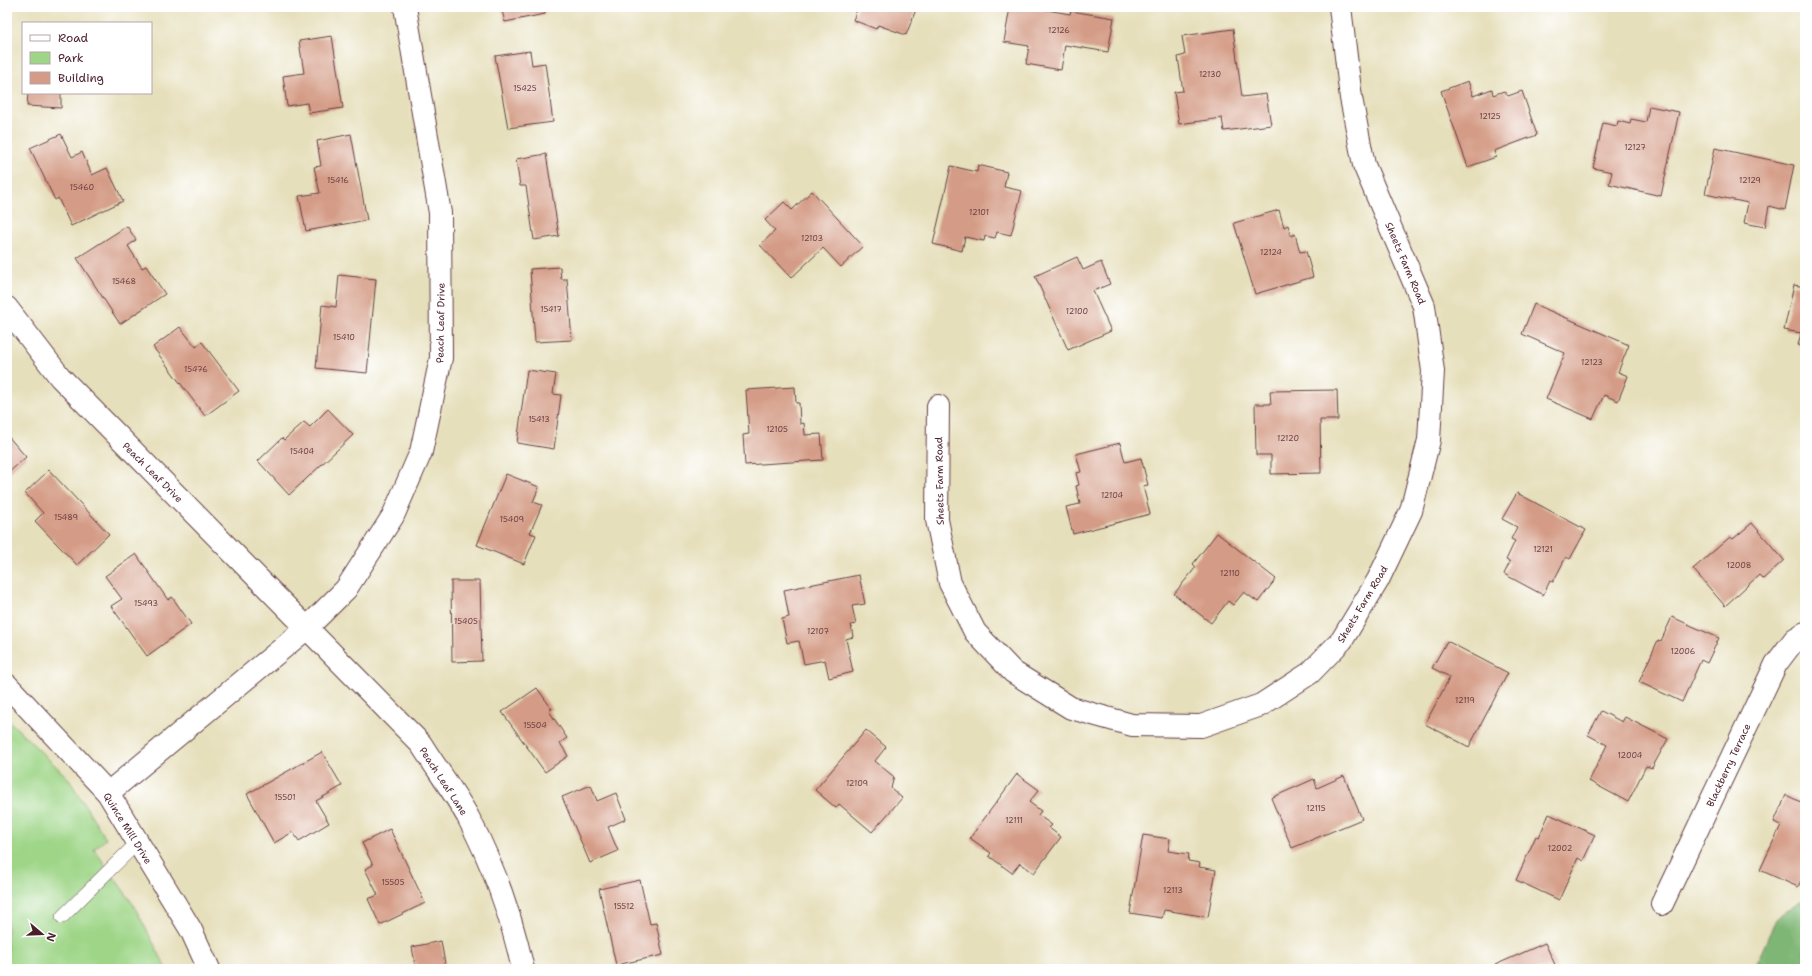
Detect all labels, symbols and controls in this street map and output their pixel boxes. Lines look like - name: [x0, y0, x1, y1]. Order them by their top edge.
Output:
- legend: [22, 22, 152, 94]
- house number: 12126: [1048, 25, 1070, 36]
- text: Road: [58, 30, 89, 46]
- text: Park: [58, 50, 84, 66]
- house number: 12130: [1199, 69, 1221, 80]
- text: Building: [58, 70, 104, 86]
- house number: 15425: [513, 83, 537, 94]
- house number: 12125: [1479, 111, 1501, 122]
- house number: 12127: [1624, 142, 1646, 153]
- house number: 15416: [327, 175, 349, 186]
- house number: 12129: [1739, 175, 1761, 186]
- house number: 15460: [70, 182, 94, 193]
- house number: 12101: [969, 207, 989, 218]
- street label: Sheets Farm Road: [1382, 220, 1429, 307]
- house number: 12103: [801, 233, 823, 244]
- house number: 12124: [1260, 247, 1282, 258]
- house number: 15468: [112, 276, 136, 287]
- street label: Peach Leaf Drive: [433, 282, 448, 363]
- house number: 15417: [540, 304, 562, 315]
- house number: 12100: [1066, 306, 1088, 317]
- house number: 15410: [333, 332, 355, 343]
- house number: 12123: [1581, 357, 1603, 368]
- house number: 15476: [184, 364, 208, 375]
- house number: 15413: [528, 414, 550, 425]
- house number: 12105: [766, 424, 788, 435]
- house number: 12120: [1277, 433, 1299, 444]
- street label: Sheets Farm Road: [932, 436, 947, 525]
- street label: Peach Leaf Drive: [120, 439, 186, 506]
- house number: 15404: [290, 446, 315, 457]
- house number: 12104: [1101, 490, 1124, 501]
- house number: 15489: [54, 512, 78, 523]
- house number: 15409: [500, 514, 524, 525]
- house number: 12121: [1533, 544, 1553, 555]
- house number: 12008: [1727, 560, 1751, 571]
- street label: Sheets Farm Road: [1334, 563, 1391, 645]
- house number: 12110: [1220, 568, 1240, 579]
- house number: 15493: [134, 598, 158, 609]
- house number: 15405: [454, 616, 478, 627]
- house number: 12107: [807, 626, 829, 637]
- house number: 12006: [1671, 646, 1696, 657]
- house number: 12119: [1455, 695, 1475, 706]
- house number: 15504: [523, 720, 547, 731]
- street label: Blackberry Terrace: [1703, 721, 1754, 809]
- street label: Peach Leaf Lane: [417, 745, 471, 818]
- house number: 12004: [1618, 750, 1643, 761]
- house number: 12109: [846, 778, 868, 789]
- street label: Quince Mill Drive: [100, 790, 155, 867]
- house number: 15501: [274, 792, 296, 803]
- house number: 12115: [1306, 803, 1326, 814]
- house number: 12111: [1005, 815, 1023, 826]
- house number: 12002: [1548, 843, 1573, 854]
- house number: 15505: [381, 877, 405, 888]
- house number: 12113: [1163, 885, 1183, 896]
- house number: 15512: [614, 901, 635, 912]
- north arrow: [22, 914, 62, 954]
- text: N: [42, 931, 59, 944]

